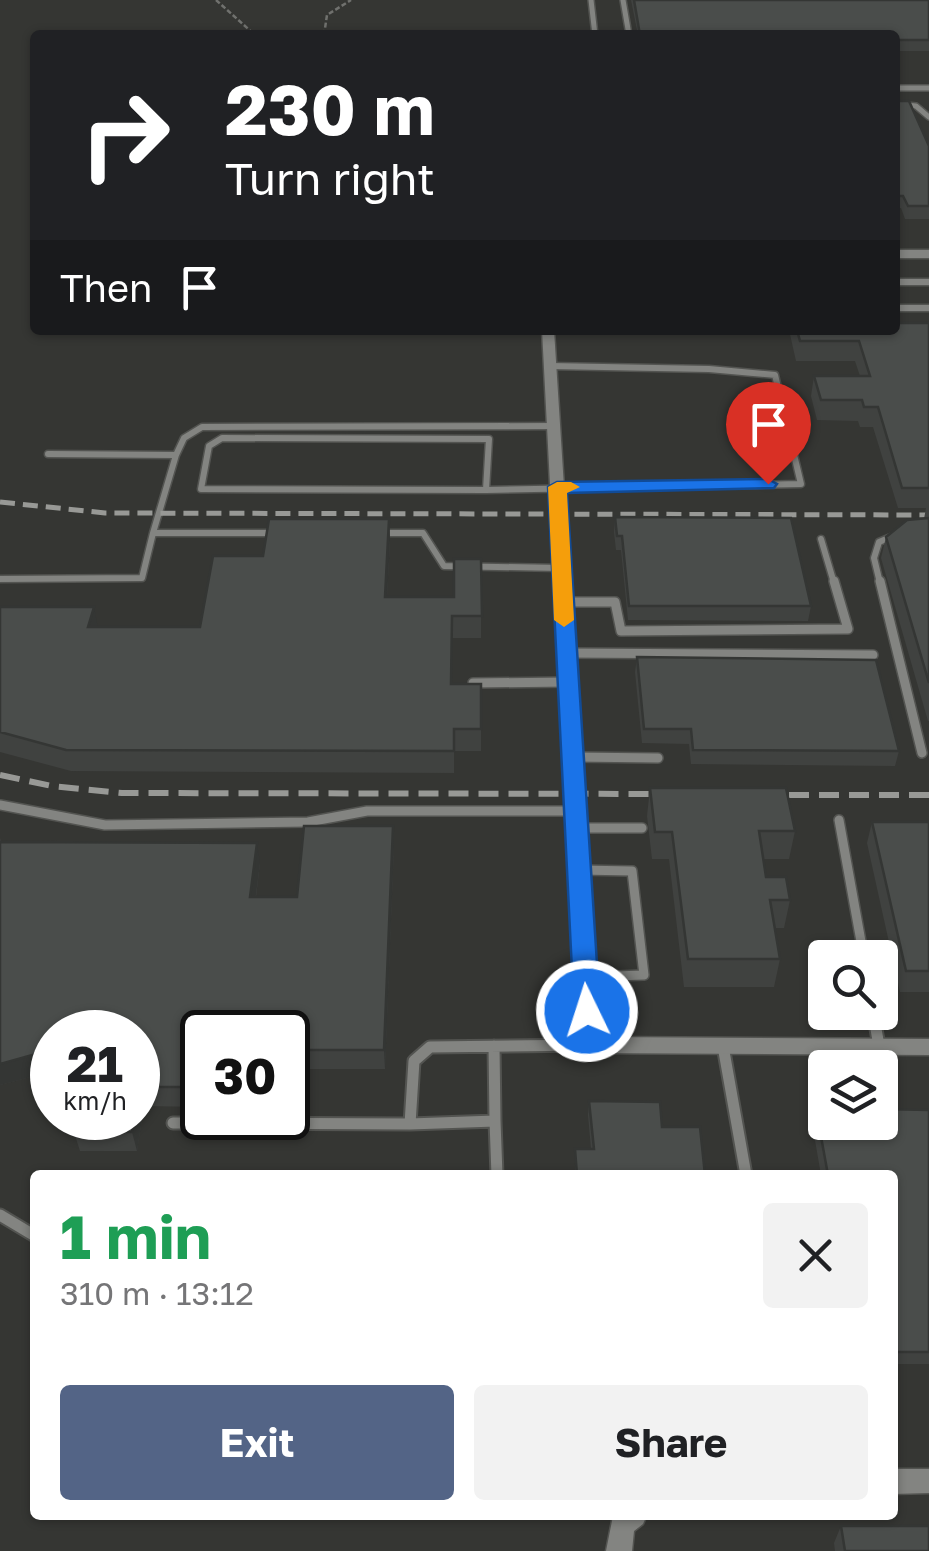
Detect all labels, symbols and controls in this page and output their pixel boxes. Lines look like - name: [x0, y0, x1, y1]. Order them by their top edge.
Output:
- text: 230 m: [225, 66, 435, 150]
- icon: right: [60, 70, 190, 200]
- text: Turn right: [225, 151, 435, 205]
- icon: arrive: [172, 260, 227, 315]
- text: Then: [60, 265, 152, 310]
- pin: [726, 382, 811, 485]
- icon: arrive: [741, 397, 796, 452]
- map controls: [808, 940, 898, 1140]
- button: search: [808, 940, 898, 1030]
- position arrow: [535, 959, 639, 1063]
- speed limit sign: 30: [180, 1010, 310, 1140]
- text: 21: [67, 1033, 123, 1093]
- button: layers: [808, 1050, 898, 1140]
- text: km/h: [63, 1085, 127, 1116]
- text: 1 min: [60, 1200, 211, 1272]
- button: close: [763, 1203, 868, 1308]
- text: 310 m · 13:12: [60, 1274, 254, 1312]
- button: Exit: [60, 1385, 454, 1500]
- button: Share: [474, 1385, 868, 1500]

